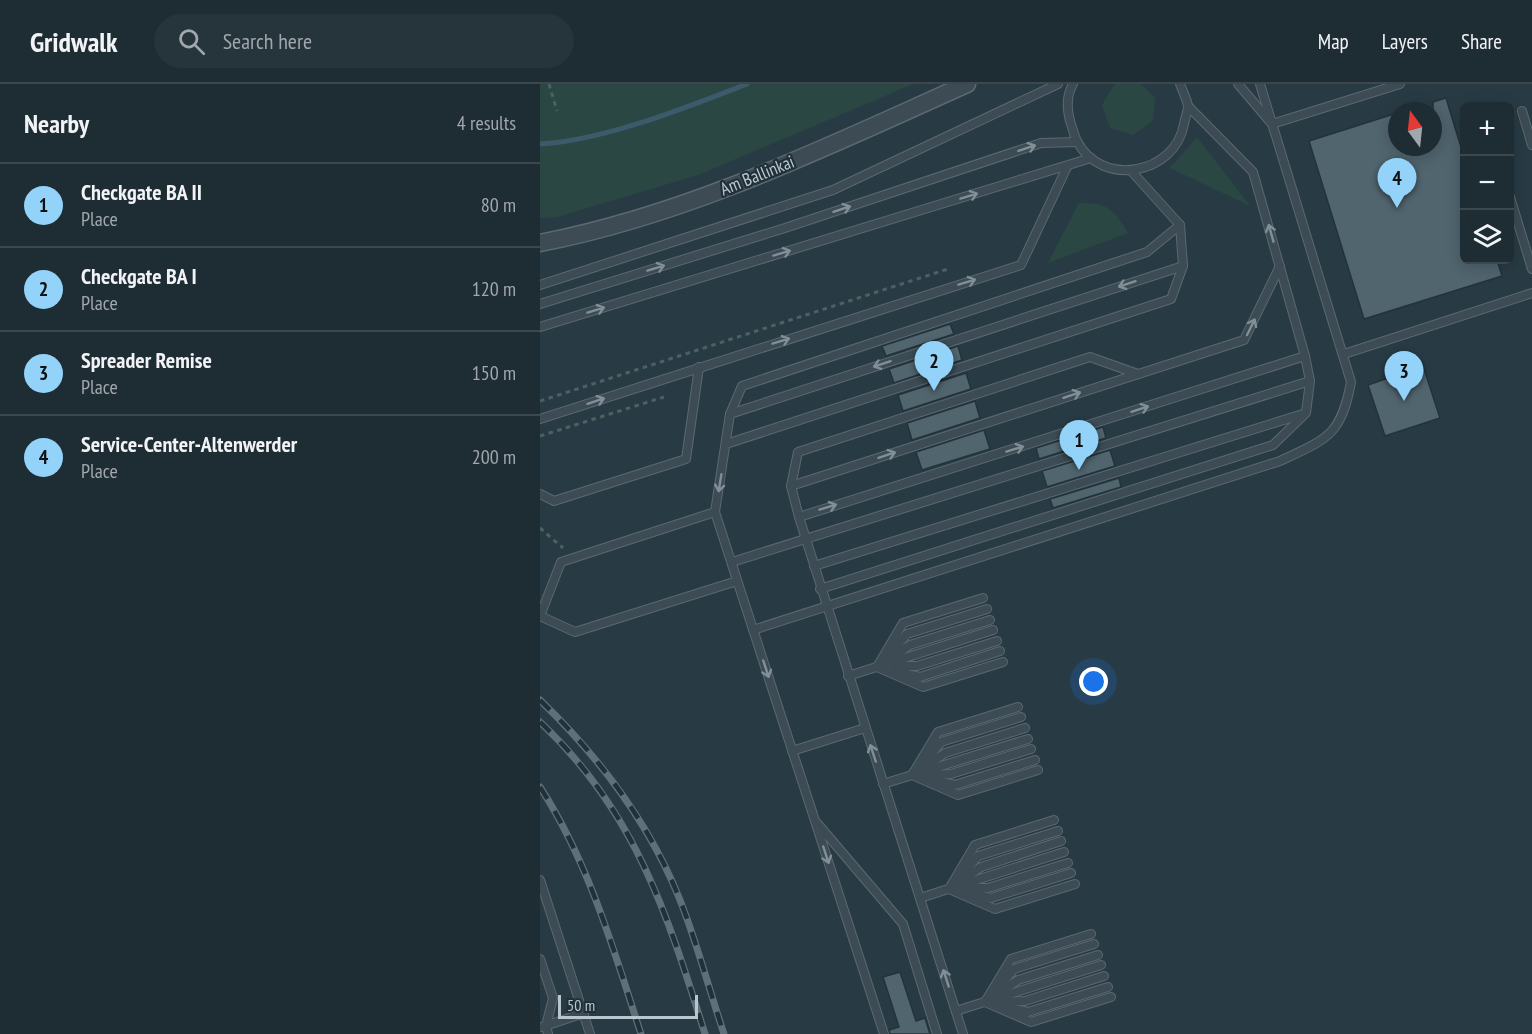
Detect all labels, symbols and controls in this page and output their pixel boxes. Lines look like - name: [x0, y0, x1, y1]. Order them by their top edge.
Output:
- search box: [154, 14, 574, 68]
- text: Gridwalk: [30, 23, 118, 60]
- icon: search: [175, 25, 208, 58]
- text: Search here: [223, 27, 312, 55]
- text: Map: [1318, 28, 1349, 55]
- text: Layers: [1382, 28, 1428, 55]
- text: Share: [1461, 28, 1502, 55]
- north arrow: [1388, 102, 1442, 156]
- map controls: [1460, 102, 1514, 264]
- button: +: [1460, 102, 1514, 156]
- text: Nearby: [24, 107, 89, 140]
- text: 4 results: [457, 110, 516, 136]
- one-way arrow: [1017, 141, 1036, 152]
- street label: Am Ballinkai: [717, 150, 797, 200]
- button: −: [1460, 156, 1514, 210]
- pin: 4: [1378, 158, 1416, 208]
- text: Checkgate BA II: [81, 178, 202, 206]
- one-way arrow: [959, 190, 978, 201]
- text: 1: [39, 192, 48, 218]
- text: 80 m: [481, 192, 516, 218]
- one-way arrow: [832, 203, 851, 214]
- text: Place: [81, 206, 118, 232]
- button: layers: [1460, 210, 1514, 264]
- one-way arrow: [1264, 224, 1276, 243]
- one-way arrow: [773, 247, 792, 258]
- text: Checkgate BA I: [81, 262, 197, 290]
- one-way arrow: [646, 262, 665, 273]
- text: 2: [39, 276, 48, 302]
- text: 120 m: [472, 276, 516, 302]
- one-way arrow: [957, 276, 976, 287]
- one-way arrow: [1118, 279, 1137, 290]
- text: Place: [81, 290, 118, 316]
- one-way arrow: [586, 304, 605, 315]
- one-way arrow: [1245, 318, 1257, 336]
- one-way arrow: [771, 335, 790, 346]
- pin: 2: [914, 342, 954, 391]
- text: Spreader Remise: [81, 346, 212, 374]
- pin: 3: [1384, 352, 1424, 401]
- one-way arrow: [873, 359, 892, 370]
- text: 3: [39, 360, 48, 386]
- text: 150 m: [472, 360, 516, 386]
- text: Place: [81, 374, 118, 400]
- one-way arrow: [1062, 389, 1081, 400]
- one-way arrow: [586, 394, 605, 405]
- one-way arrow: [1130, 403, 1149, 414]
- pin: 1: [1060, 420, 1098, 470]
- text: Service-Center-Altenwerder: [81, 430, 297, 458]
- one-way arrow: [1005, 443, 1024, 454]
- text: 4: [39, 444, 48, 470]
- text: 200 m: [472, 444, 516, 470]
- one-way arrow: [877, 449, 896, 460]
- text: Place: [81, 458, 118, 484]
- one-way arrow: [714, 473, 725, 492]
- one-way arrow: [818, 501, 837, 512]
- one-way arrow: [761, 659, 772, 678]
- your location: [1079, 667, 1108, 696]
- one-way arrow: [867, 744, 878, 763]
- one-way arrow: [821, 845, 832, 864]
- one-way arrow: [939, 969, 950, 988]
- scale bar: [558, 992, 698, 1020]
- text: 50 m: [567, 995, 595, 1015]

